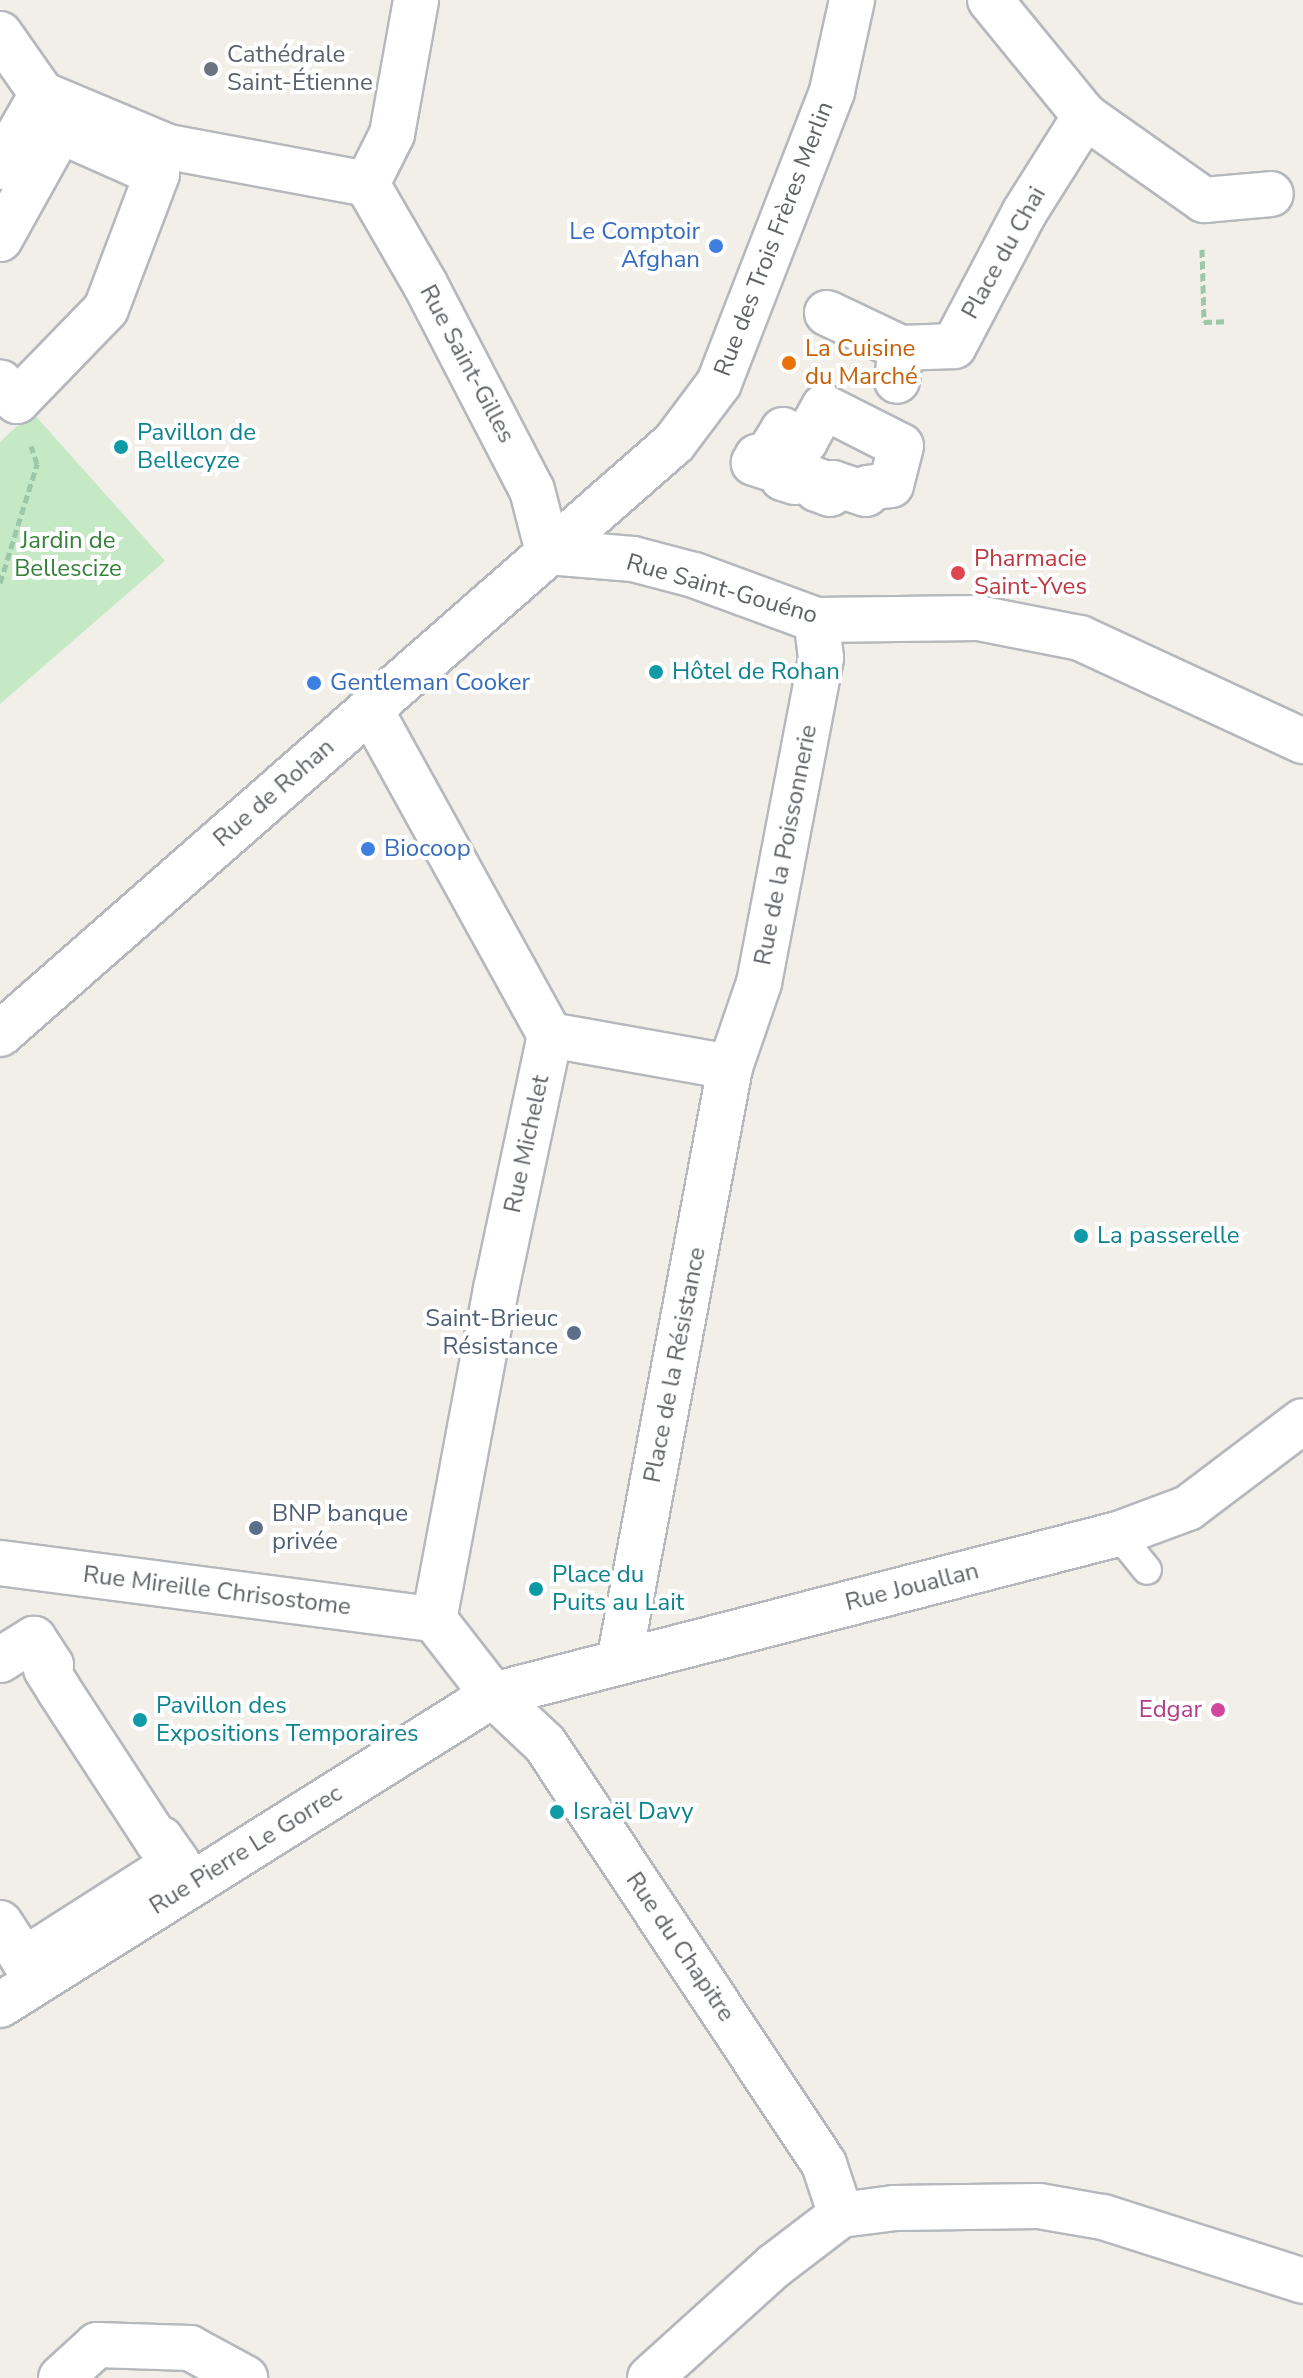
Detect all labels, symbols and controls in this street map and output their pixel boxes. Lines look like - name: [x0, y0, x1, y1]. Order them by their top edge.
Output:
- place label: Cathédrale Saint-Étienne: [227, 41, 373, 97]
- marker: Cathédrale Saint-Étienne: [202, 60, 220, 78]
- street label: Rue des Trois Frères Merlin: [708, 98, 840, 380]
- street label: Place du Chai: [956, 182, 1052, 324]
- place label: Le Comptoir Afghan: [569, 218, 700, 274]
- marker: Le Comptoir Afghan: [707, 237, 725, 255]
- street label: Rue Saint-Gilles: [413, 280, 521, 448]
- place label: La Cuisine du Marché: [805, 335, 918, 391]
- marker: La Cuisine du Marché: [780, 354, 798, 372]
- place label: Pavillon de Bellecyze: [137, 419, 256, 475]
- marker: Pavillon de Bellecyze: [112, 438, 130, 456]
- park label: Jardin de Bellescize: [14, 527, 122, 583]
- place label: Pharmacie Saint-Yves: [974, 545, 1087, 601]
- street label: Rue Saint-Gouéno: [623, 548, 821, 630]
- marker: Pharmacie Saint-Yves: [949, 564, 967, 582]
- place label: Hôtel de Rohan: [672, 658, 840, 686]
- marker: Hôtel de Rohan: [647, 663, 665, 681]
- place label: Gentleman Cooker: [330, 669, 530, 697]
- marker: Gentleman Cooker: [305, 674, 323, 692]
- street label: Rue de la Poissonnerie: [749, 722, 823, 968]
- street label: Rue de Rohan: [208, 733, 340, 853]
- place label: Biocoop: [384, 835, 471, 863]
- marker: Biocoop: [359, 840, 377, 858]
- street label: Rue Michelet: [498, 1072, 556, 1216]
- place label: La passerelle: [1097, 1222, 1240, 1250]
- marker: La passerelle: [1072, 1227, 1090, 1245]
- street label: Place de la Résistance: [638, 1245, 712, 1485]
- place label: Saint-Brieuc Résistance: [425, 1305, 558, 1361]
- marker: Saint-Brieuc Résistance: [565, 1324, 583, 1342]
- place label: BNP banque privée: [272, 1500, 408, 1556]
- marker: BNP banque privée: [247, 1519, 265, 1537]
- street label: Rue Jouallan: [842, 1557, 982, 1617]
- street label: Rue Mireille Chrisostome: [81, 1560, 353, 1622]
- place label: Place du Puits au Lait: [552, 1561, 684, 1617]
- marker: Place du Puits au Lait: [527, 1580, 545, 1598]
- place label: Pavillon des Expositions Temporaires: [156, 1692, 418, 1748]
- place label: Edgar: [1139, 1696, 1202, 1724]
- marker: Edgar: [1209, 1701, 1227, 1719]
- marker: Pavillon des Expositions Temporaires: [131, 1711, 149, 1729]
- street label: Rue Pierre Le Gorrec: [144, 1779, 348, 1921]
- place label: Israël Davy: [573, 1798, 693, 1826]
- marker: Israël Davy: [548, 1803, 566, 1821]
- street label: Rue du Chapitre: [619, 1867, 741, 2027]

